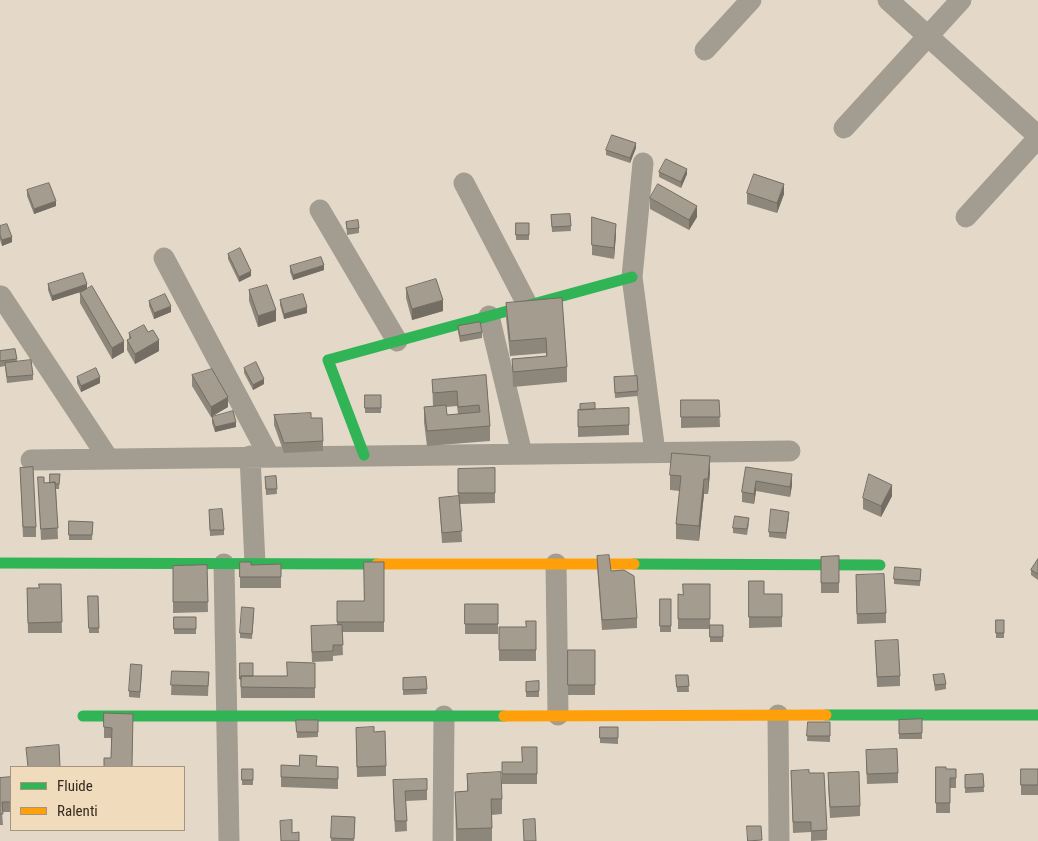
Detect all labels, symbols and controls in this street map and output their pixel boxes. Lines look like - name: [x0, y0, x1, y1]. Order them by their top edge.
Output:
- legend: [10, 766, 185, 831]
- text: Fluide: [57, 777, 93, 795]
- text: Ralenti: [57, 802, 98, 820]

